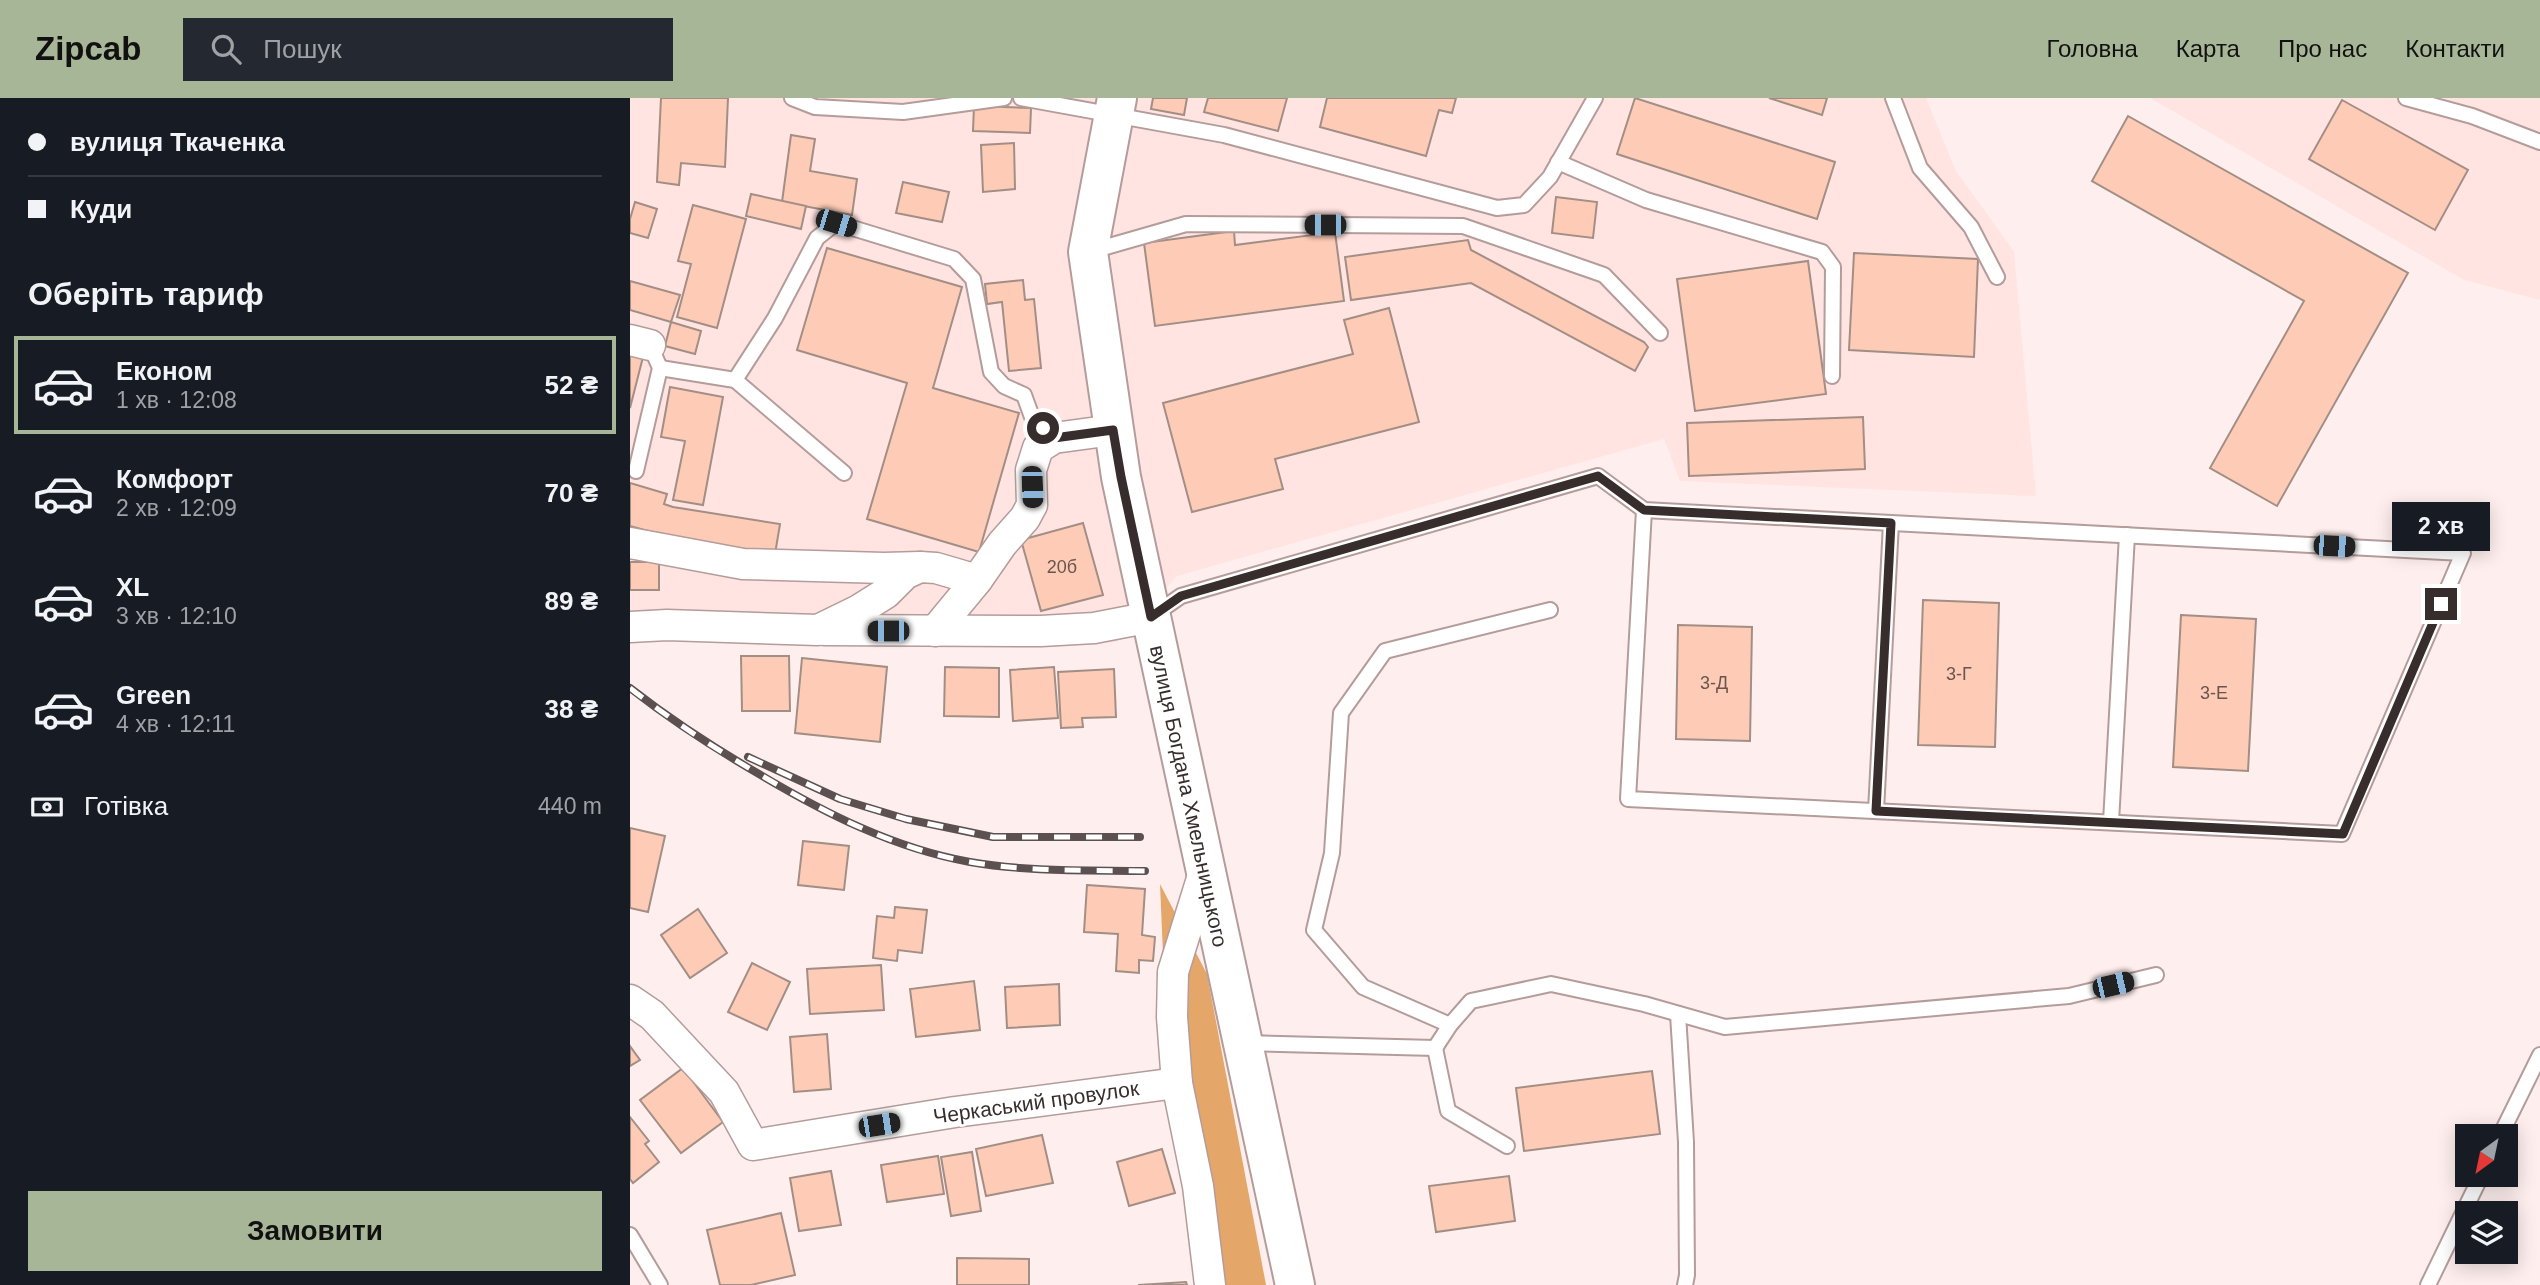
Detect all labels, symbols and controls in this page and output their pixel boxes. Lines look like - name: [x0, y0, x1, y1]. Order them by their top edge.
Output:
- search box: [183, 18, 673, 81]
- text: Zipcab: [35, 30, 141, 67]
- icon: search: [207, 30, 245, 68]
- text: Пошук: [263, 34, 342, 64]
- text: Головна: [2047, 35, 2138, 62]
- text: Карта: [2176, 35, 2240, 62]
- text: Про нас: [2278, 35, 2367, 62]
- text: Контакти: [2405, 35, 2505, 62]
- text: вулиця Ткаченка: [70, 127, 285, 157]
- text: Куди: [70, 194, 132, 224]
- car: [813, 207, 860, 239]
- car: [1305, 215, 1347, 236]
- text: Оберіть тариф: [28, 276, 264, 312]
- icon: car: [32, 354, 95, 417]
- text: Економ: [116, 356, 212, 386]
- text: 52 ₴: [545, 370, 598, 400]
- text: 1 хв · 12:08: [116, 387, 237, 413]
- route start: [1027, 412, 1059, 444]
- icon: car: [32, 462, 95, 525]
- text: Комфорт: [116, 464, 233, 494]
- car: [1021, 466, 1044, 508]
- text: 70 ₴: [545, 478, 598, 508]
- text: 2 хв · 12:09: [116, 495, 237, 521]
- callout: 2 хв: [2392, 503, 2490, 552]
- text: 2 хв: [2418, 513, 2464, 539]
- car: [2313, 534, 2356, 558]
- house number: 20б: [1047, 557, 1077, 577]
- icon: car: [32, 570, 95, 633]
- text: XL: [116, 572, 149, 602]
- text: 89 ₴: [545, 586, 598, 616]
- route end: [2425, 588, 2457, 620]
- text: 3 хв · 12:10: [116, 603, 237, 629]
- car: [868, 621, 910, 642]
- street label: вулиця Богдана Хмельницького: [1146, 643, 1232, 949]
- house number: 3-Г: [1946, 664, 1972, 684]
- house number: 3-Д: [1700, 673, 1728, 693]
- icon: car: [32, 678, 95, 741]
- text: Green: [116, 680, 191, 710]
- house number: 3-Е: [2200, 683, 2228, 703]
- text: 38 ₴: [545, 694, 598, 724]
- text: 4 хв · 12:11: [116, 711, 235, 737]
- icon: cash: [28, 788, 66, 826]
- text: Готівка: [84, 791, 168, 821]
- text: 440 m: [538, 793, 602, 819]
- car: [2091, 970, 2136, 1000]
- street label: Черкаський провулок: [932, 1076, 1141, 1128]
- car: [857, 1111, 902, 1139]
- north arrow: [2455, 1124, 2518, 1186]
- map controls: [2455, 1124, 2518, 1264]
- button: Замовити: [28, 1191, 602, 1271]
- button: layers: [2455, 1201, 2518, 1264]

